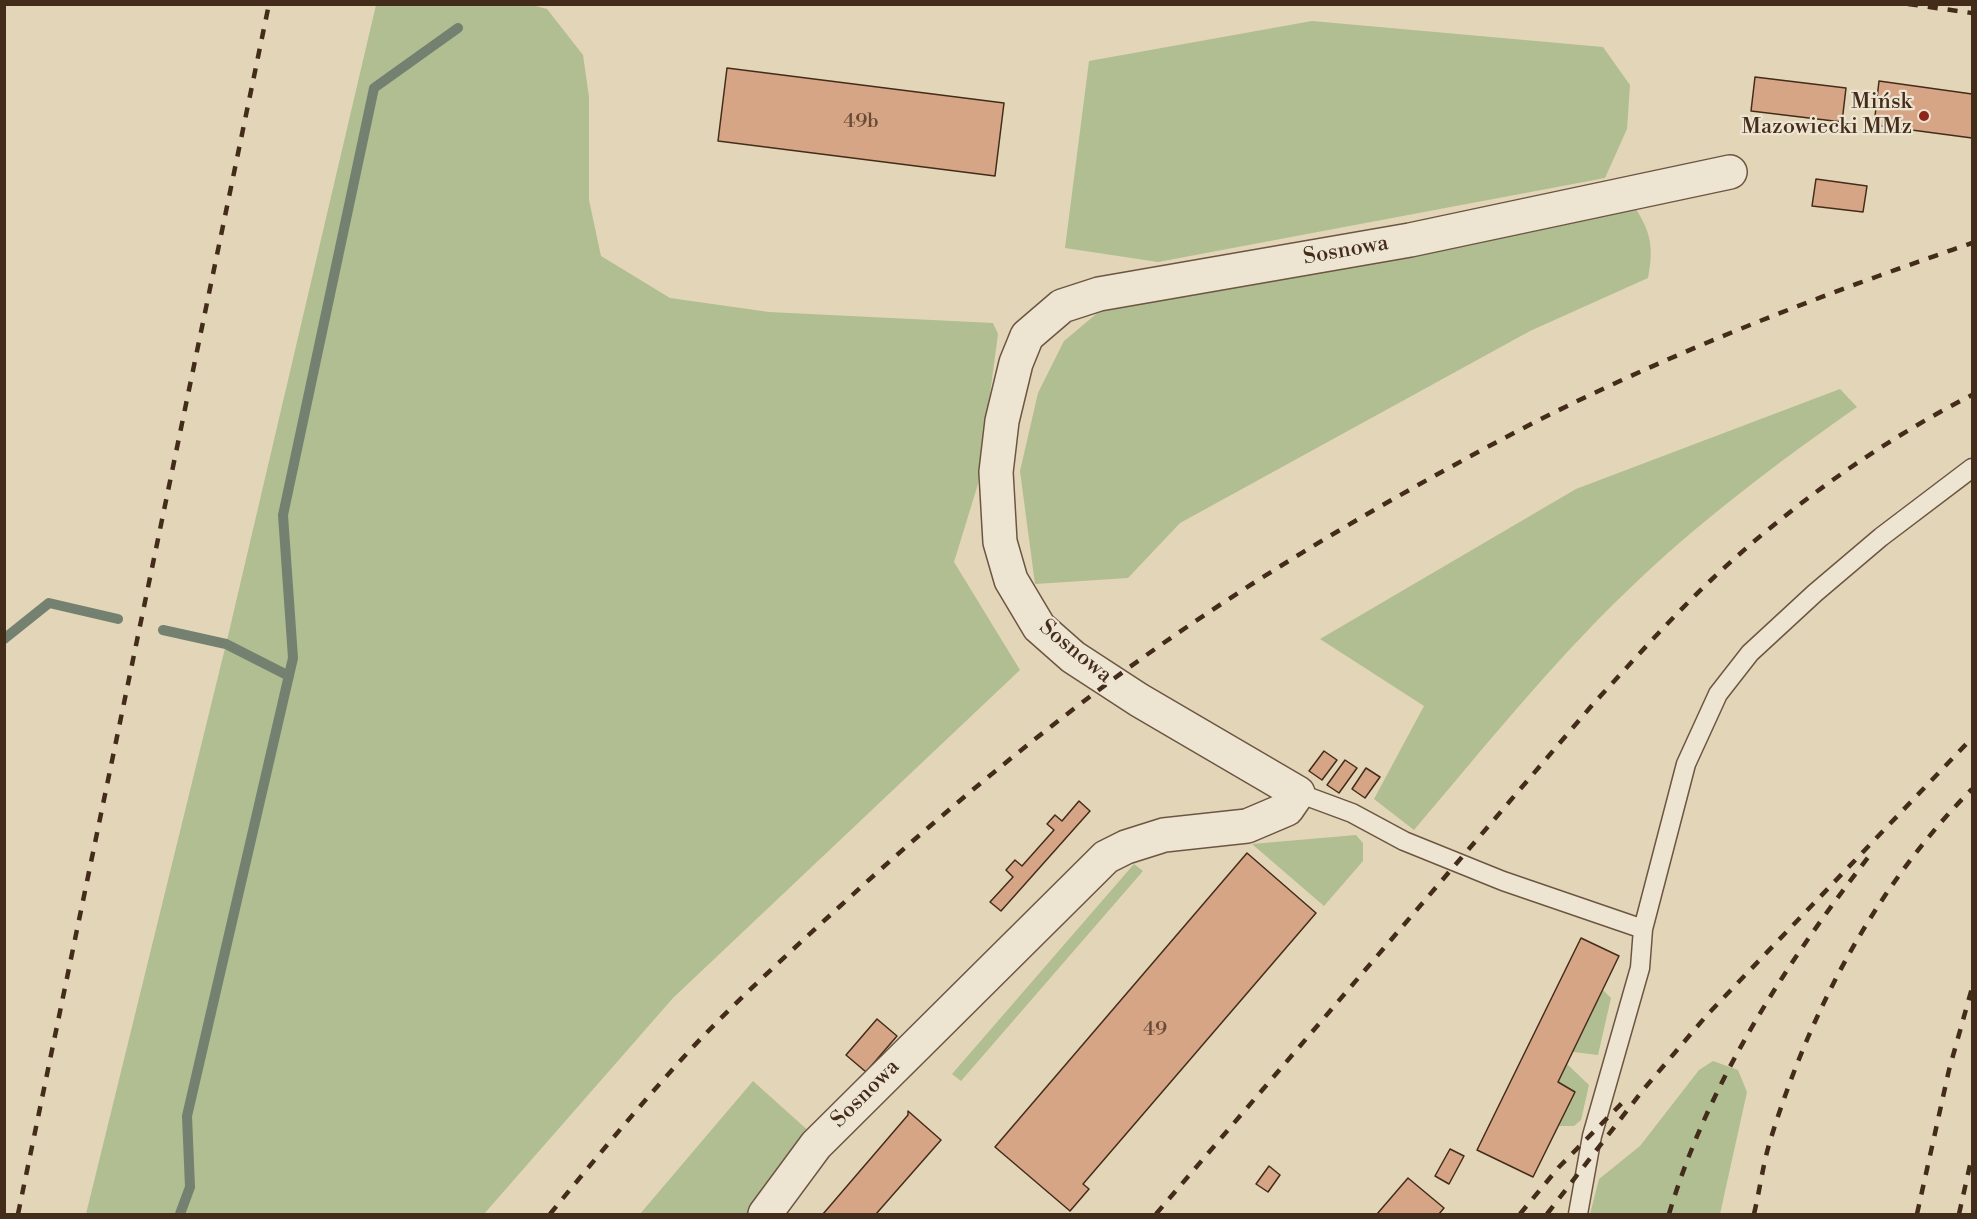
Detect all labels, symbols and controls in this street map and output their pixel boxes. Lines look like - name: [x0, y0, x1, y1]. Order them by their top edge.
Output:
- place label: Mińsk Mazowiecki MMz: [1742, 90, 1912, 142]
- marker: Mińsk Mazowiecki MMz: [1917, 109, 1931, 123]
- house number: 49b: [843, 110, 879, 134]
- street label: Sosnowa: [1301, 231, 1391, 271]
- street label: Sosnowa: [1033, 615, 1117, 689]
- house number: 49: [1143, 1018, 1167, 1042]
- street label: Sosnowa: [826, 1054, 906, 1134]

